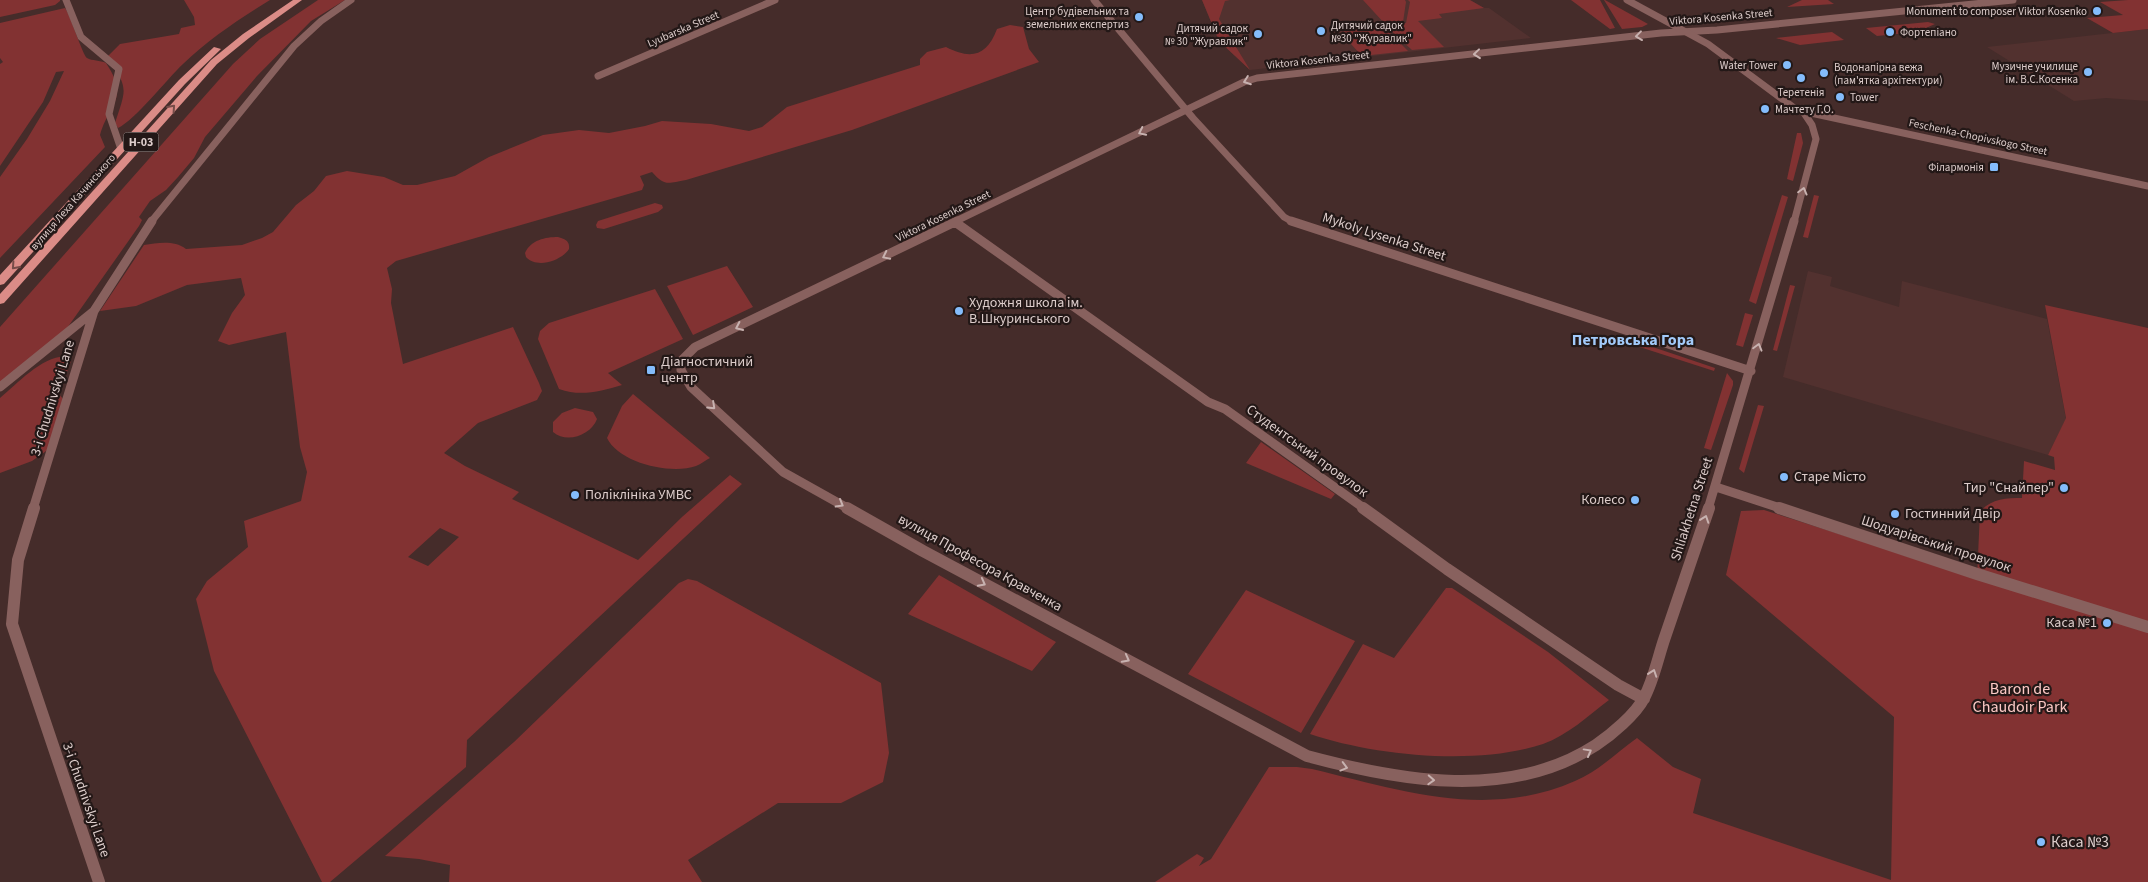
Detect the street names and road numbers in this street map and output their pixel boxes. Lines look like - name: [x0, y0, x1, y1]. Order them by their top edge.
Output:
- street label: Viktora Kosenka Street: [1669, 5, 1773, 29]
- street label: Lyubarska Street: [645, 7, 721, 51]
- street label: Viktora Kosenka Street: [1266, 47, 1370, 73]
- street label: Feschenka-Chopivskogo Street: [1907, 115, 2049, 159]
- road number: Н-03: [124, 132, 158, 152]
- street label: вулиця Леха Качинського: [27, 151, 119, 253]
- street label: Viktora Kosenka Street: [893, 186, 993, 245]
- street label: Mykoly Lysenka Street: [1320, 208, 1449, 267]
- street label: 3-i Chudnivskyi Lane: [26, 338, 80, 458]
- street label: Студентський провулок: [1242, 400, 1372, 502]
- street label: Shliakhetna Street: [1666, 454, 1718, 563]
- street label: вулиця Професора Кравченка: [894, 509, 1066, 617]
- street label: Шодуарівський провулок: [1859, 510, 2013, 578]
- street label: 3-i Chudnivskyi Lane: [57, 740, 115, 860]

